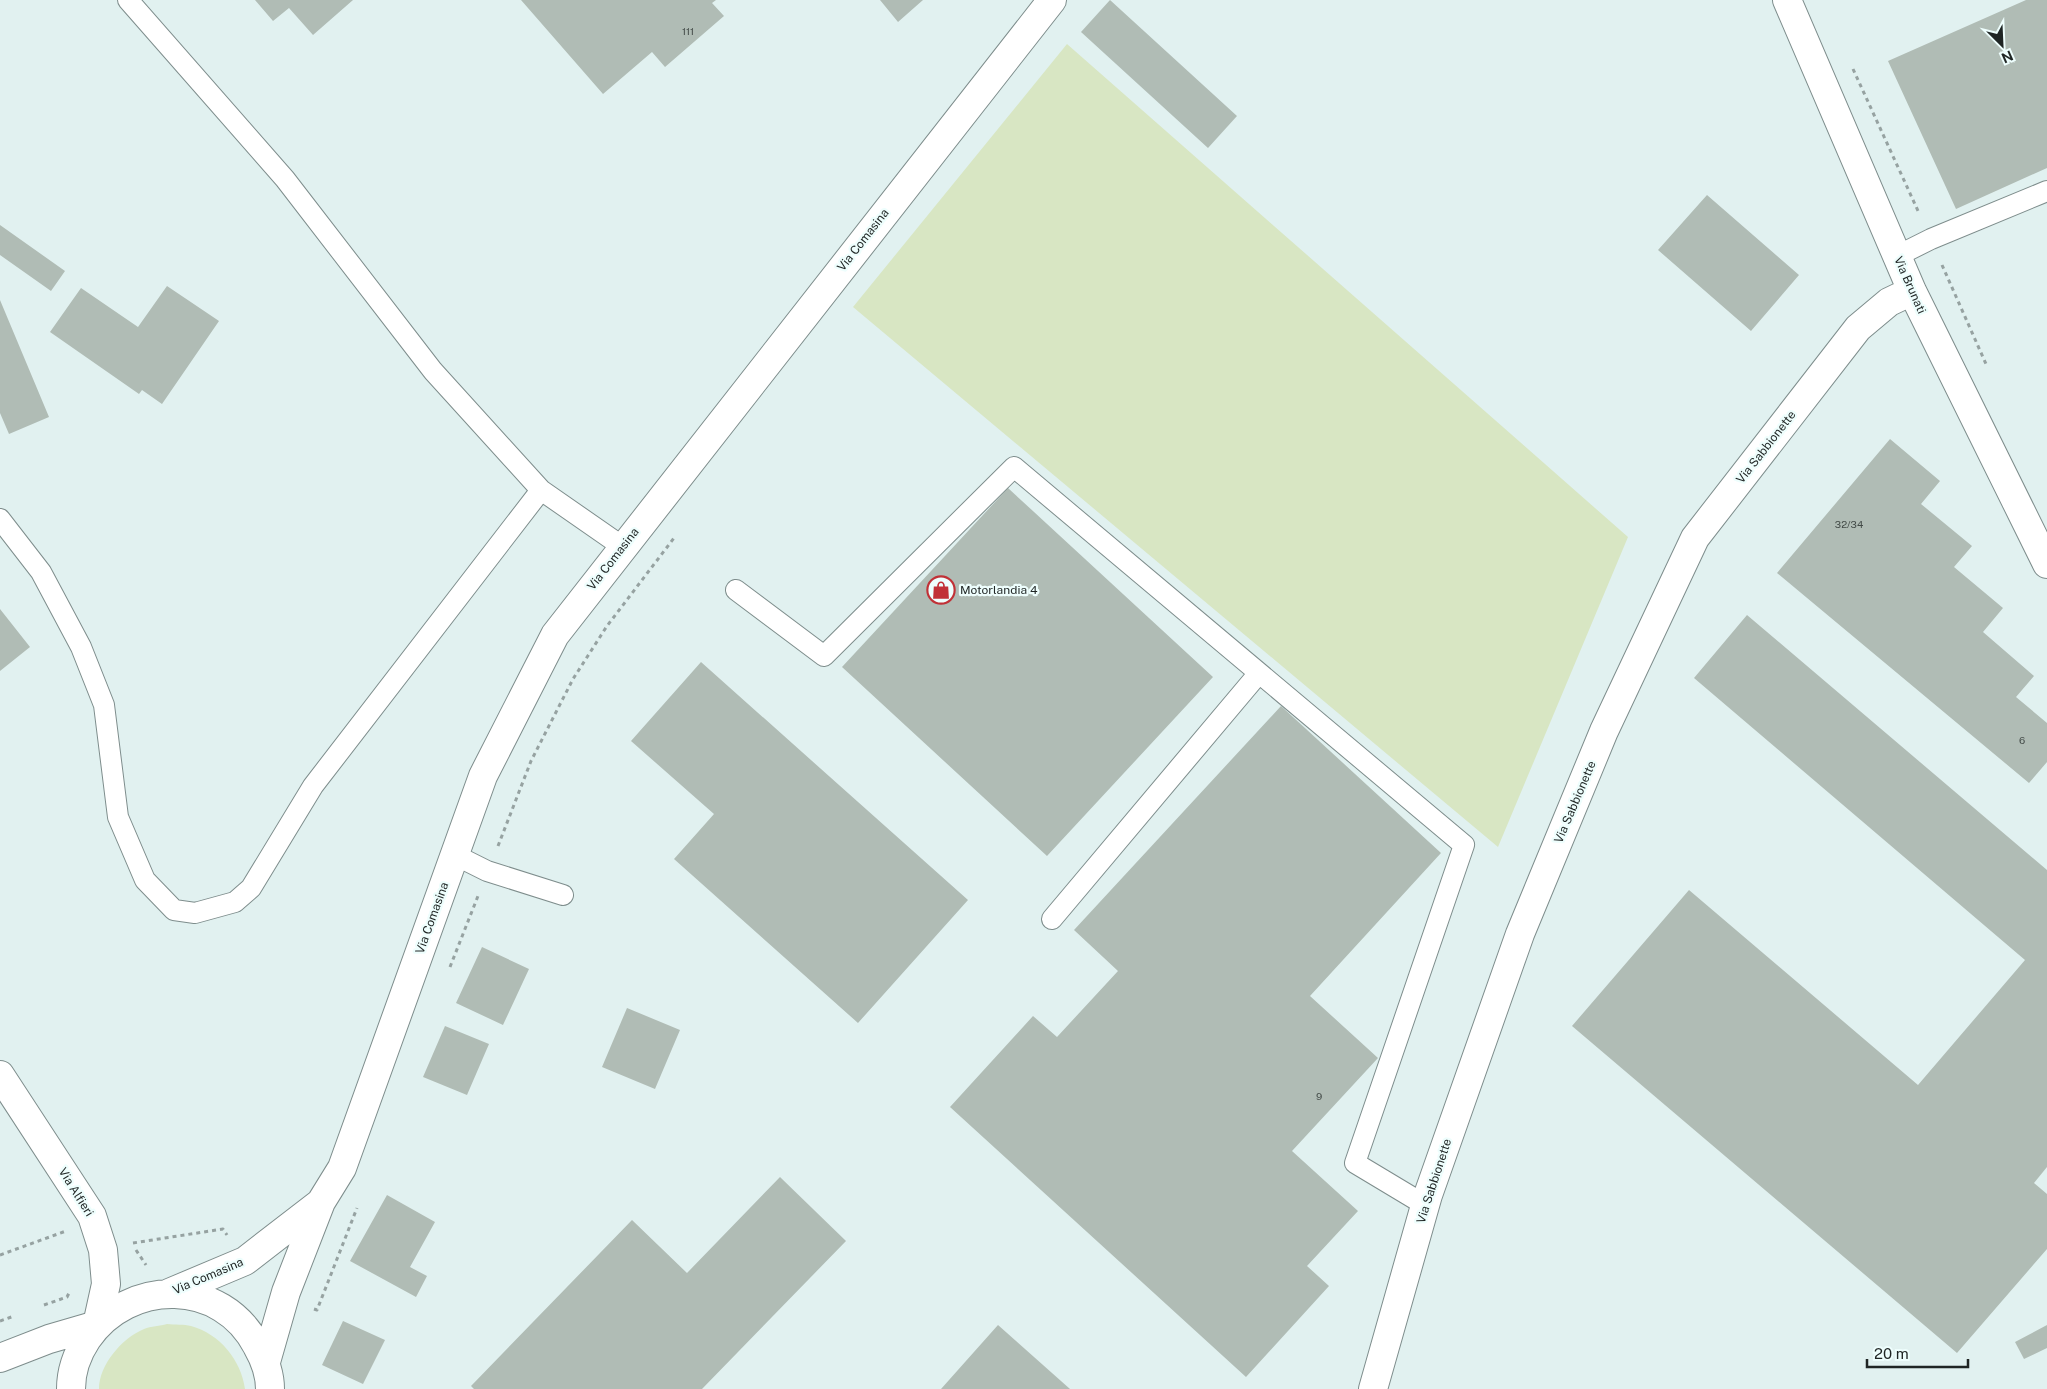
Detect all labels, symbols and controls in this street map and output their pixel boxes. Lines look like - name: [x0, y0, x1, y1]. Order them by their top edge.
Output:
- north arrow: [1977, 20, 2027, 70]
- house number: 111: [682, 25, 694, 37]
- text: N: [1999, 47, 2016, 66]
- street label: Via Comasina: [834, 206, 892, 274]
- street label: Via Brunati: [1891, 254, 1929, 316]
- street label: Via Sabbionette: [1733, 408, 1799, 486]
- house number: 32/34: [1835, 518, 1863, 530]
- street label: Via Comasina: [584, 525, 642, 593]
- shop icon: Motorlandia 4: [926, 575, 956, 605]
- place label: Motorlandia 4: [960, 583, 1038, 597]
- house number: 6: [2019, 734, 2025, 746]
- street label: Via Sabbionette: [1551, 759, 1599, 845]
- street label: Via Comasina: [413, 880, 451, 956]
- house number: 9: [1316, 1090, 1322, 1102]
- street label: Via Sabbionette: [1414, 1137, 1454, 1225]
- street label: Via Alfieri: [56, 1165, 96, 1219]
- street label: Via Comasina: [171, 1255, 245, 1297]
- scale bar: [1867, 1336, 1968, 1368]
- text: 20 m: [1874, 1345, 1909, 1362]

